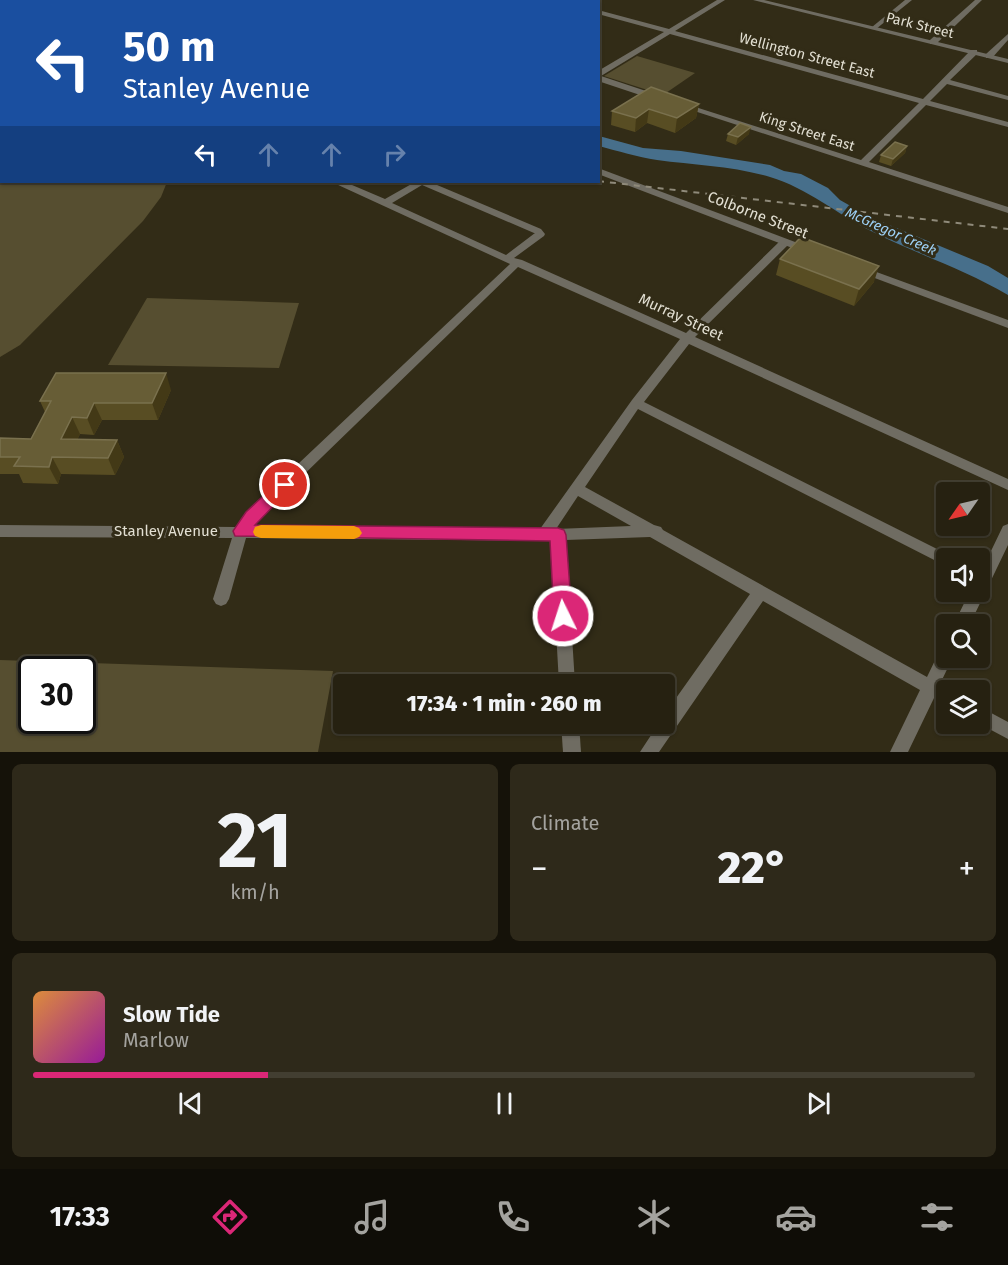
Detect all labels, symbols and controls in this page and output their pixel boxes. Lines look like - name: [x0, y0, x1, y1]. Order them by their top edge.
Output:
- street label: Park Street: [884, 9, 956, 42]
- text: 50 m: [123, 22, 216, 72]
- icon: left: [24, 24, 102, 102]
- street label: Wellington Street East: [737, 29, 877, 82]
- text: Stanley Avenue: [123, 73, 310, 105]
- street label: King Street East: [757, 108, 858, 155]
- icon: left: [189, 138, 222, 171]
- icon: ahead: [252, 138, 285, 171]
- icon: ahead: [315, 138, 348, 171]
- icon: right: [378, 138, 411, 171]
- street label: Colborne Street: [705, 188, 811, 243]
- water label: McGregor Creek: [843, 204, 939, 259]
- street label: Murray Street: [636, 290, 727, 345]
- pin: [259, 459, 310, 510]
- icon: arrive: [268, 468, 301, 501]
- north arrow: [936, 482, 990, 536]
- map controls: [936, 482, 990, 734]
- street label: Stanley Avenue: [114, 522, 218, 540]
- button: sound: [936, 548, 990, 602]
- position arrow: [531, 584, 595, 648]
- button: search: [936, 614, 990, 668]
- speed limit sign: 30: [18, 656, 96, 734]
- button: layers: [936, 680, 990, 734]
- text: 17:34 · 1 min · 260 m: [407, 690, 601, 717]
- text: 21: [218, 794, 292, 888]
- text: Climate: [531, 811, 599, 835]
- text: 22°: [718, 841, 788, 895]
- text: −: [531, 849, 548, 889]
- text: +: [959, 849, 975, 889]
- text: km/h: [230, 880, 280, 904]
- text: Slow Tide: [123, 1001, 220, 1028]
- text: Marlow: [123, 1028, 189, 1052]
- icon: previous: [174, 1087, 207, 1120]
- icon: pause: [488, 1087, 521, 1120]
- icon: next: [802, 1087, 835, 1120]
- icon: directions: [209, 1196, 251, 1238]
- icon: music: [351, 1196, 393, 1238]
- icon: phone: [492, 1196, 534, 1238]
- icon: climate: [633, 1196, 675, 1238]
- icon: car: [775, 1196, 817, 1238]
- icon: filters: [916, 1196, 958, 1238]
- text: 17:33: [50, 1201, 110, 1233]

